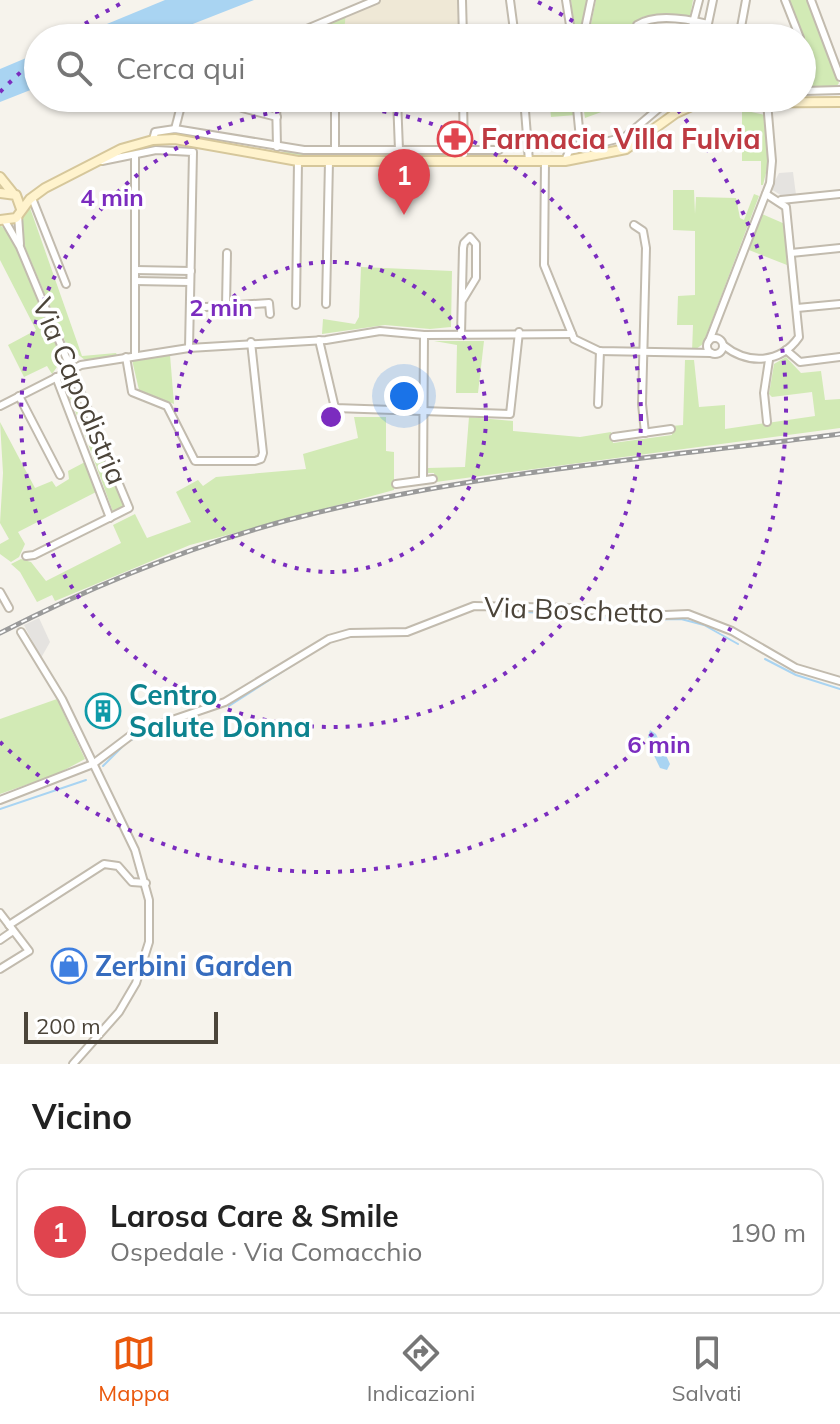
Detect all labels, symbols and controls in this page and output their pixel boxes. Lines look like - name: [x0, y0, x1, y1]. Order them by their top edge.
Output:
- search box: [24, 24, 816, 112]
- icon: search: [52, 46, 96, 90]
- text: Cerca qui: [116, 49, 246, 87]
- pharmacy icon: Farmacia Villa Fulvia: [436, 120, 474, 158]
- place label: Farmacia Villa Fulvia: [481, 121, 761, 156]
- pin: 1: [378, 149, 430, 215]
- text: 4 min: [80, 182, 144, 212]
- street label: Via Capodistria: [25, 292, 135, 489]
- text: 2 min: [189, 292, 253, 322]
- your location: [384, 376, 424, 416]
- centre of rings: [317, 403, 345, 431]
- street label: Via Boschetto: [484, 589, 664, 630]
- place label: Centro Salute Donna: [129, 677, 311, 744]
- building icon: Centro Salute Donna: [84, 692, 122, 730]
- text: 6 min: [627, 729, 691, 759]
- shop icon: Zerbini Garden: [50, 947, 88, 985]
- place label: Zerbini Garden: [95, 948, 293, 983]
- scale bar: [24, 1008, 218, 1044]
- text: 200 m: [36, 1012, 101, 1040]
- text: Vicino: [32, 1095, 132, 1138]
- text: Larosa Care & Smile: [110, 1197, 399, 1235]
- text: 1: [52, 1216, 68, 1249]
- text: 190 m: [730, 1216, 806, 1249]
- text: Ospedale · Via Comacchio: [110, 1235, 422, 1268]
- tab: Mappa: [98, 1331, 170, 1407]
- tab: Indicazioni: [367, 1331, 475, 1407]
- tab: Salvati: [672, 1331, 742, 1407]

